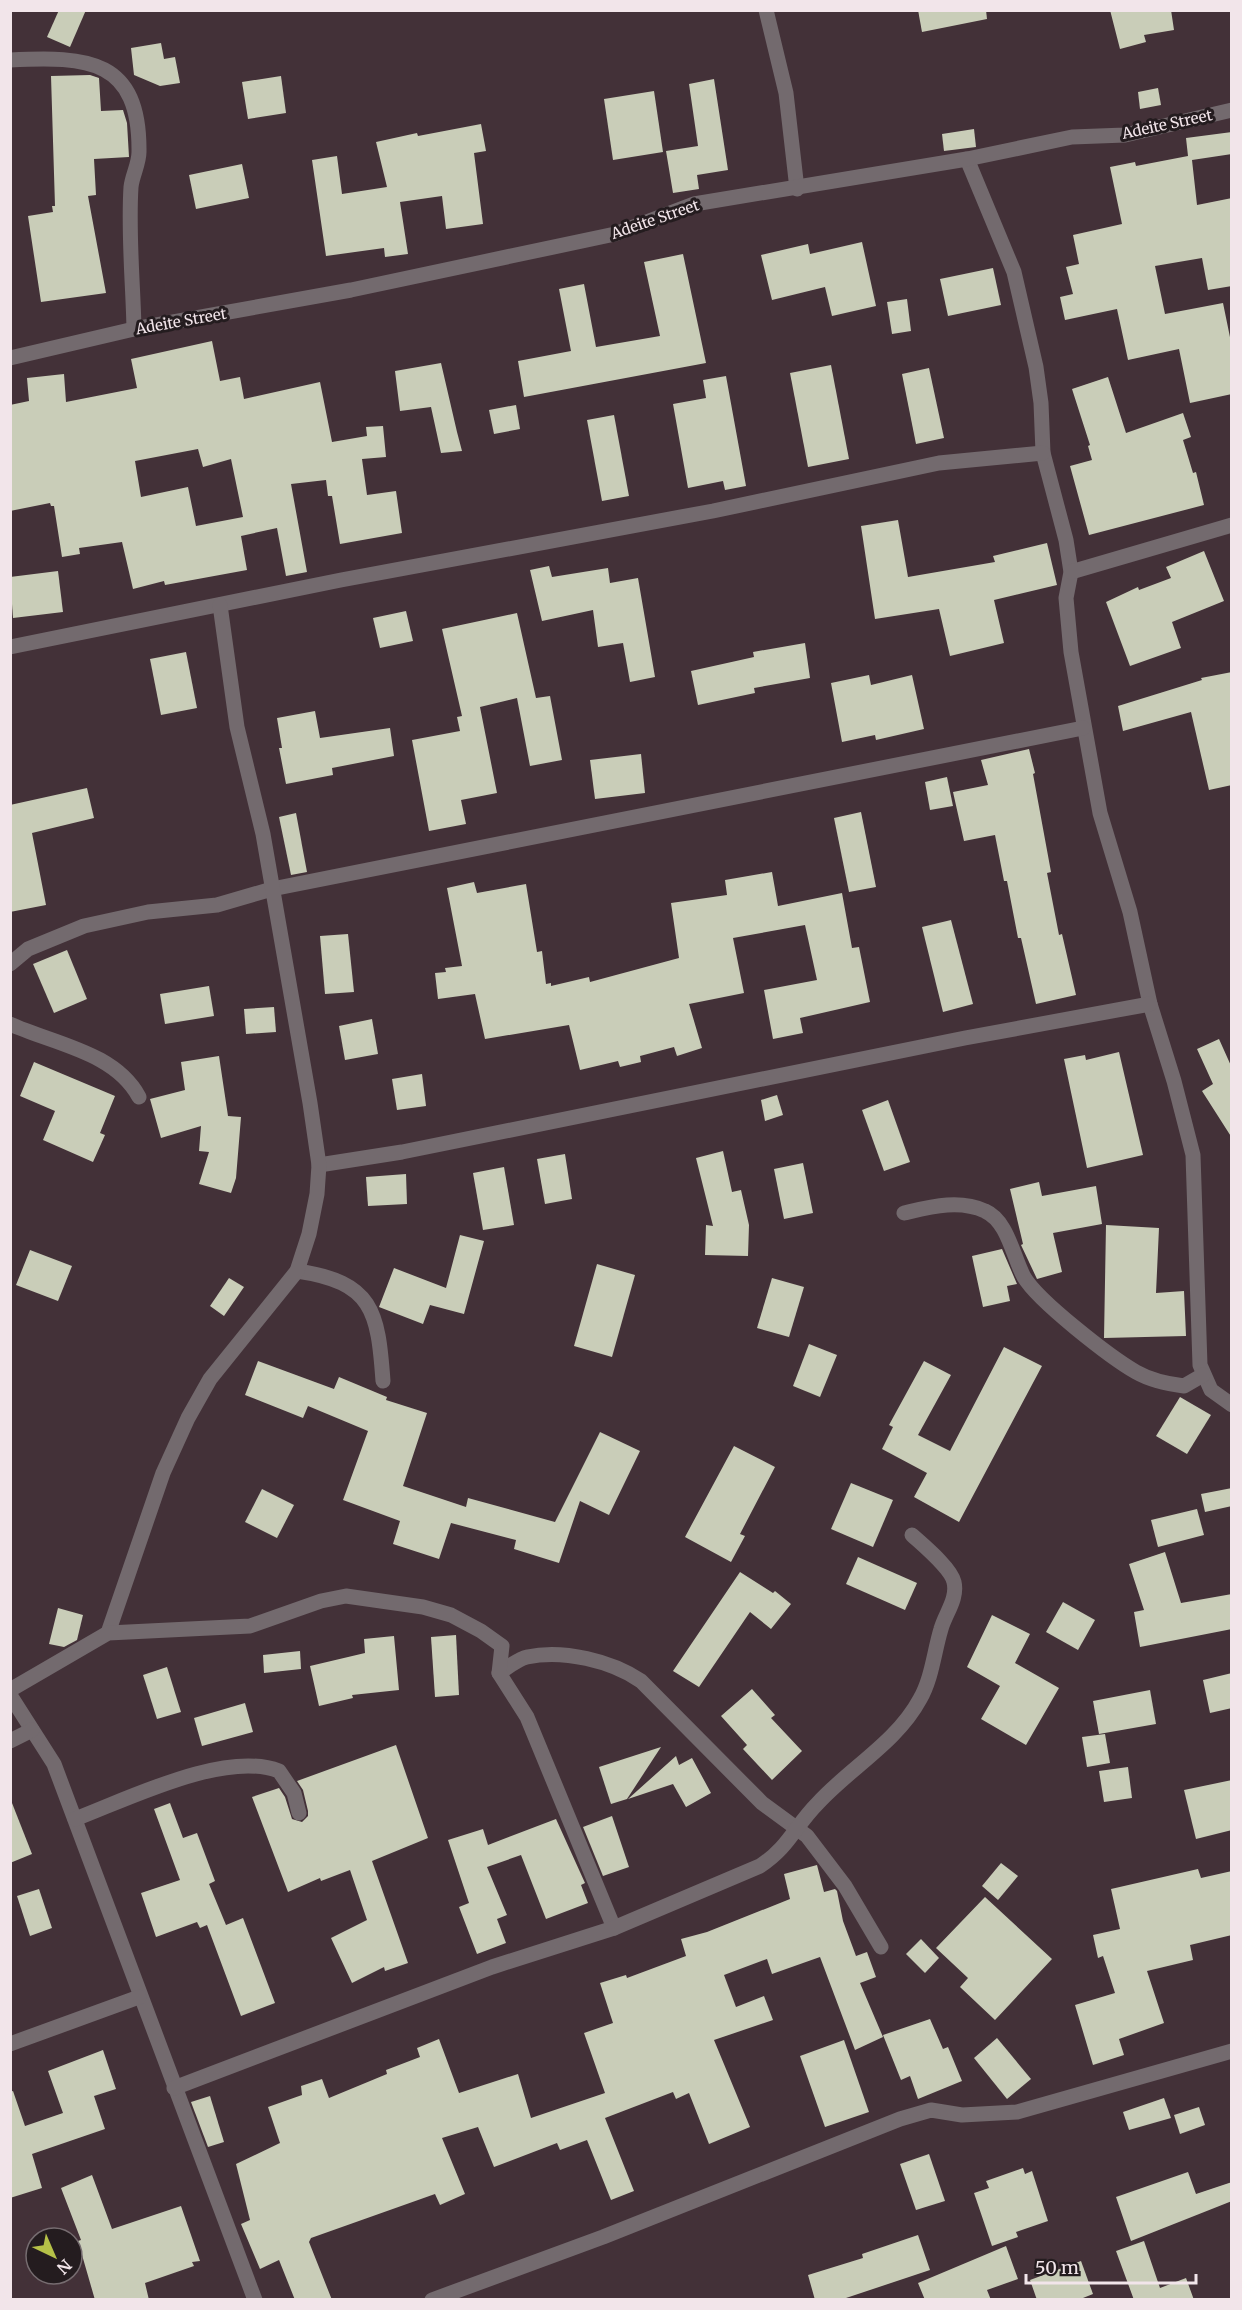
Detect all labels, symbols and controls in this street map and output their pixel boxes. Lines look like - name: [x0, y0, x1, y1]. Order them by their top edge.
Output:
- street label: Adeite Street: [1119, 105, 1214, 143]
- street label: Adeite Street: [607, 195, 702, 243]
- street label: Adeite Street: [133, 304, 228, 339]
- north arrow: [24, 2226, 84, 2286]
- scale bar: [1026, 2247, 1196, 2285]
- text: N: [53, 2255, 76, 2279]
- text: 50 m: [1035, 2256, 1079, 2279]

